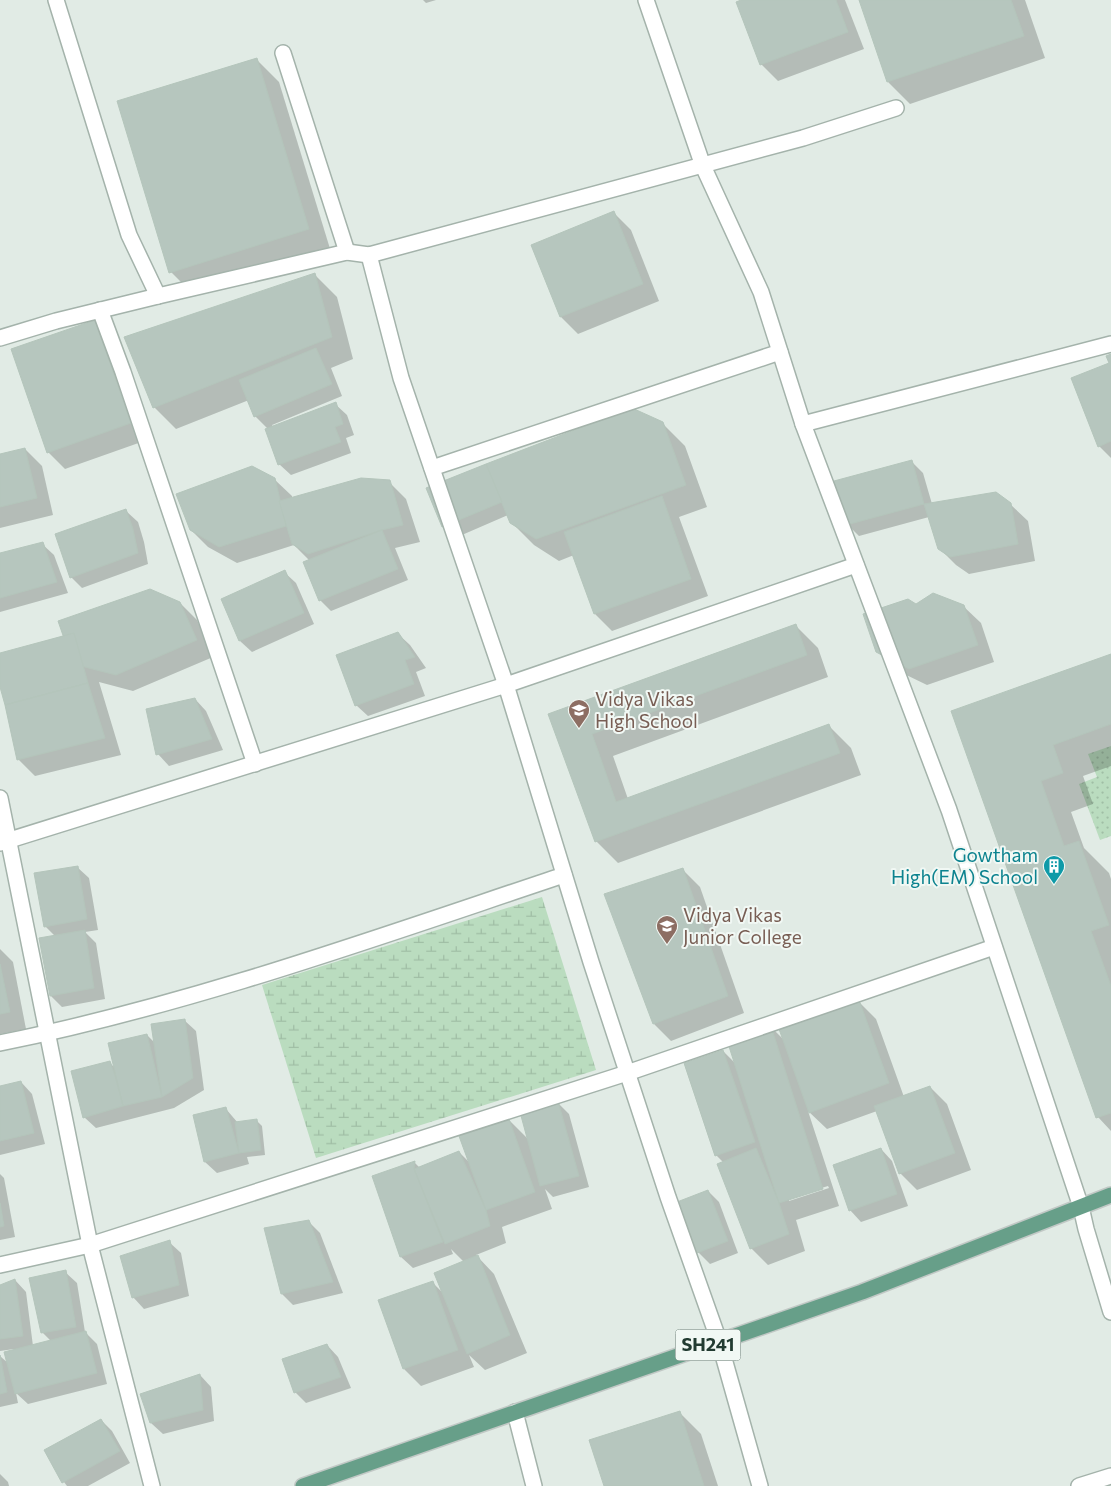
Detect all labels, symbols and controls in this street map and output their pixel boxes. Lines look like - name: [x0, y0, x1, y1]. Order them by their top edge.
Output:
- place label: Vidya Vikas High School: [595, 687, 698, 732]
- school or university icon: Vidya Vikas High School: [567, 698, 591, 729]
- place label: Gowtham High(EM) School: [891, 843, 1038, 888]
- building icon: Gowtham High(EM) School: [1042, 854, 1066, 885]
- place label: Vidya Vikas Junior College: [683, 903, 802, 948]
- school or university icon: Vidya Vikas Junior College: [655, 914, 679, 945]
- road number: SH241: [676, 1330, 740, 1360]

